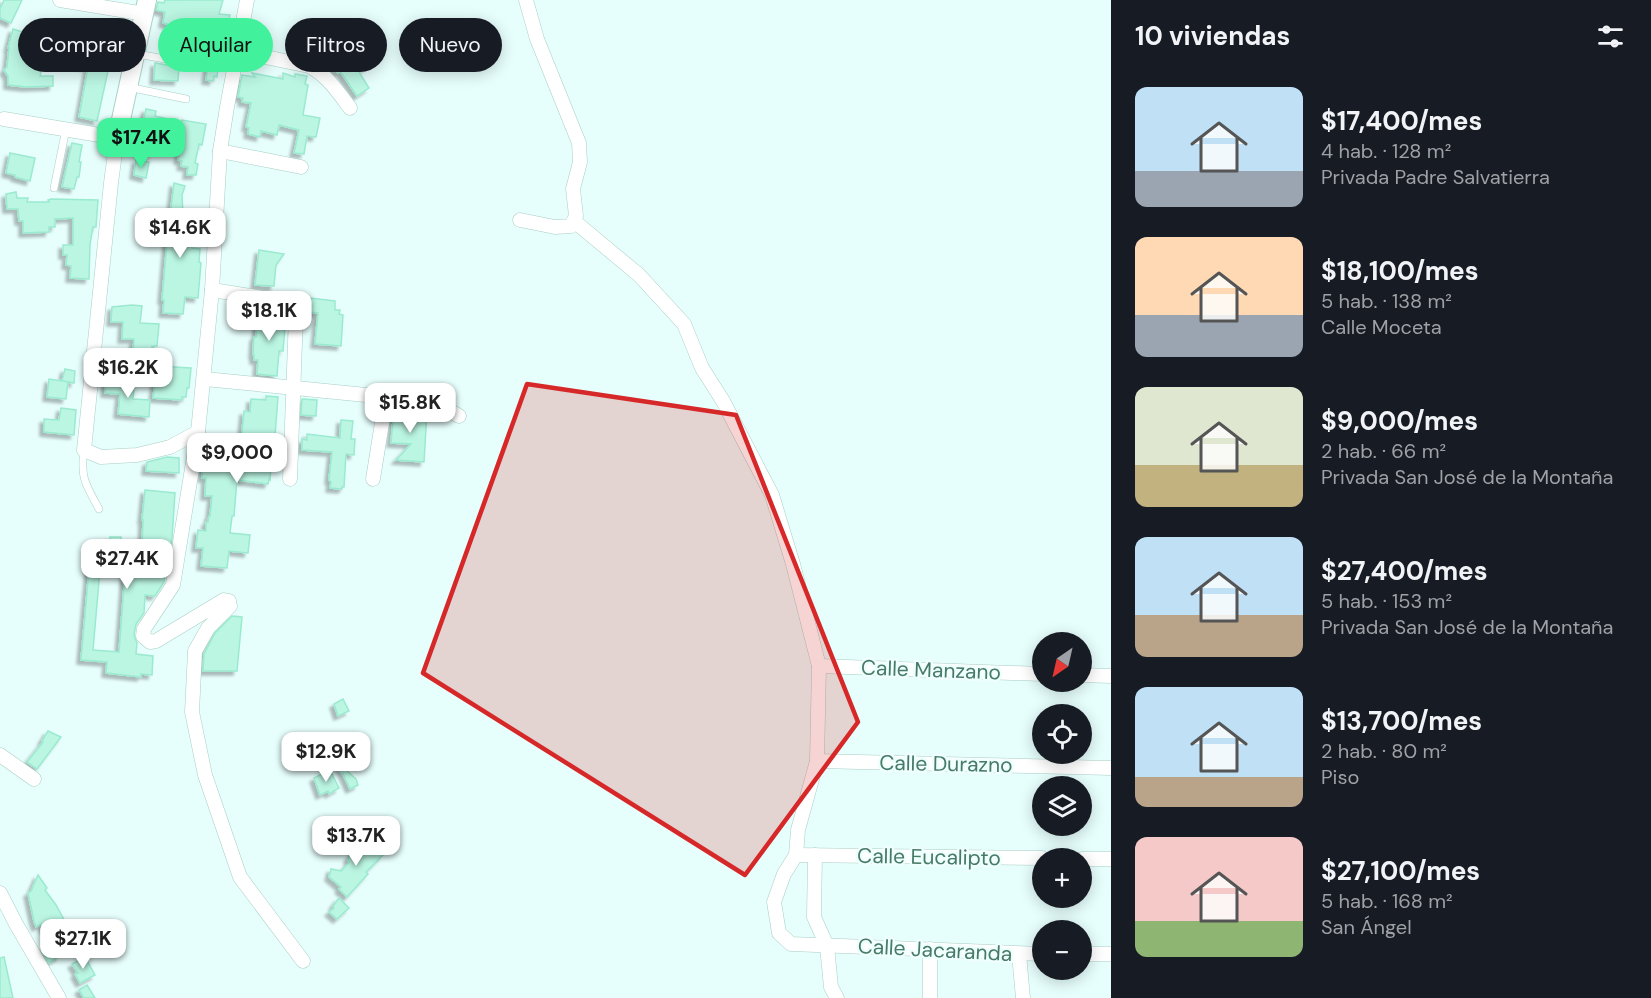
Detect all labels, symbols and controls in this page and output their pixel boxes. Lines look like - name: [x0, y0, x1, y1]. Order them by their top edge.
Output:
- chip: Comprar: [18, 18, 146, 72]
- chip: Alquilar: [158, 18, 273, 72]
- chip: Filtros: [285, 18, 387, 72]
- chip: Nuevo: [399, 18, 502, 72]
- text: 10 viviendas: [1135, 19, 1290, 53]
- icon: filters: [1594, 20, 1627, 53]
- text: $17,400/mes: [1321, 104, 1482, 138]
- icon: home: [1183, 111, 1255, 183]
- pin: $17.4K: [92, 118, 190, 169]
- text: $17.4K: [111, 124, 171, 150]
- text: 4 hab. · 128 m²: [1321, 138, 1451, 164]
- text: Privada Padre Salvatierra: [1321, 164, 1550, 190]
- pin: $14.6K: [131, 208, 229, 259]
- text: $14.6K: [149, 214, 211, 240]
- text: $18,100/mes: [1321, 254, 1479, 288]
- icon: home: [1183, 261, 1255, 333]
- text: 5 hab. · 138 m²: [1321, 288, 1452, 314]
- pin: $18.1K: [220, 291, 318, 342]
- text: $18.1K: [241, 297, 297, 323]
- text: Calle Moceta: [1321, 314, 1442, 340]
- pin: $16.2K: [79, 348, 177, 399]
- text: $16.2K: [97, 354, 159, 380]
- pin: $15.8K: [361, 383, 459, 434]
- text: $15.8K: [379, 389, 441, 415]
- text: $9,000/mes: [1321, 404, 1478, 438]
- icon: home: [1183, 411, 1255, 483]
- pin: $9,000: [188, 433, 286, 484]
- text: 2 hab. · 66 m²: [1321, 438, 1446, 464]
- text: $9,000: [201, 439, 273, 465]
- text: Privada San José de la Montaña: [1321, 464, 1613, 490]
- pin: $27.4K: [78, 539, 176, 590]
- text: $27.4K: [95, 545, 159, 571]
- text: $27,400/mes: [1321, 554, 1488, 588]
- icon: home: [1183, 561, 1255, 633]
- text: 5 hab. · 153 m²: [1321, 588, 1452, 614]
- text: Privada San José de la Montaña: [1321, 614, 1613, 640]
- north arrow: [1032, 632, 1092, 692]
- map controls: [1032, 632, 1092, 980]
- street label: Calle Manzano: [861, 654, 1001, 686]
- button: locate: [1032, 704, 1092, 764]
- text: $13,700/mes: [1321, 704, 1482, 738]
- icon: home: [1183, 711, 1255, 783]
- pin: $12.9K: [277, 732, 375, 783]
- text: $12.9K: [295, 738, 357, 764]
- text: 2 hab. · 80 m²: [1321, 738, 1447, 764]
- street label: Calle Durazno: [879, 749, 1013, 779]
- text: Piso: [1321, 764, 1359, 790]
- button: layers: [1032, 776, 1092, 836]
- pin: $13.7K: [307, 816, 405, 867]
- text: $13.7K: [326, 822, 386, 848]
- street label: Calle Eucalipto: [857, 842, 1001, 872]
- button: +: [1032, 848, 1092, 908]
- text: $27,100/mes: [1321, 854, 1480, 888]
- icon: home: [1183, 861, 1255, 933]
- text: 5 hab. · 168 m²: [1321, 888, 1453, 914]
- text: San Ángel: [1321, 914, 1412, 940]
- pin: $27.1K: [34, 919, 132, 970]
- button: −: [1032, 920, 1092, 980]
- text: $27.1K: [54, 925, 112, 951]
- street label: Calle Jacaranda: [857, 932, 1013, 968]

